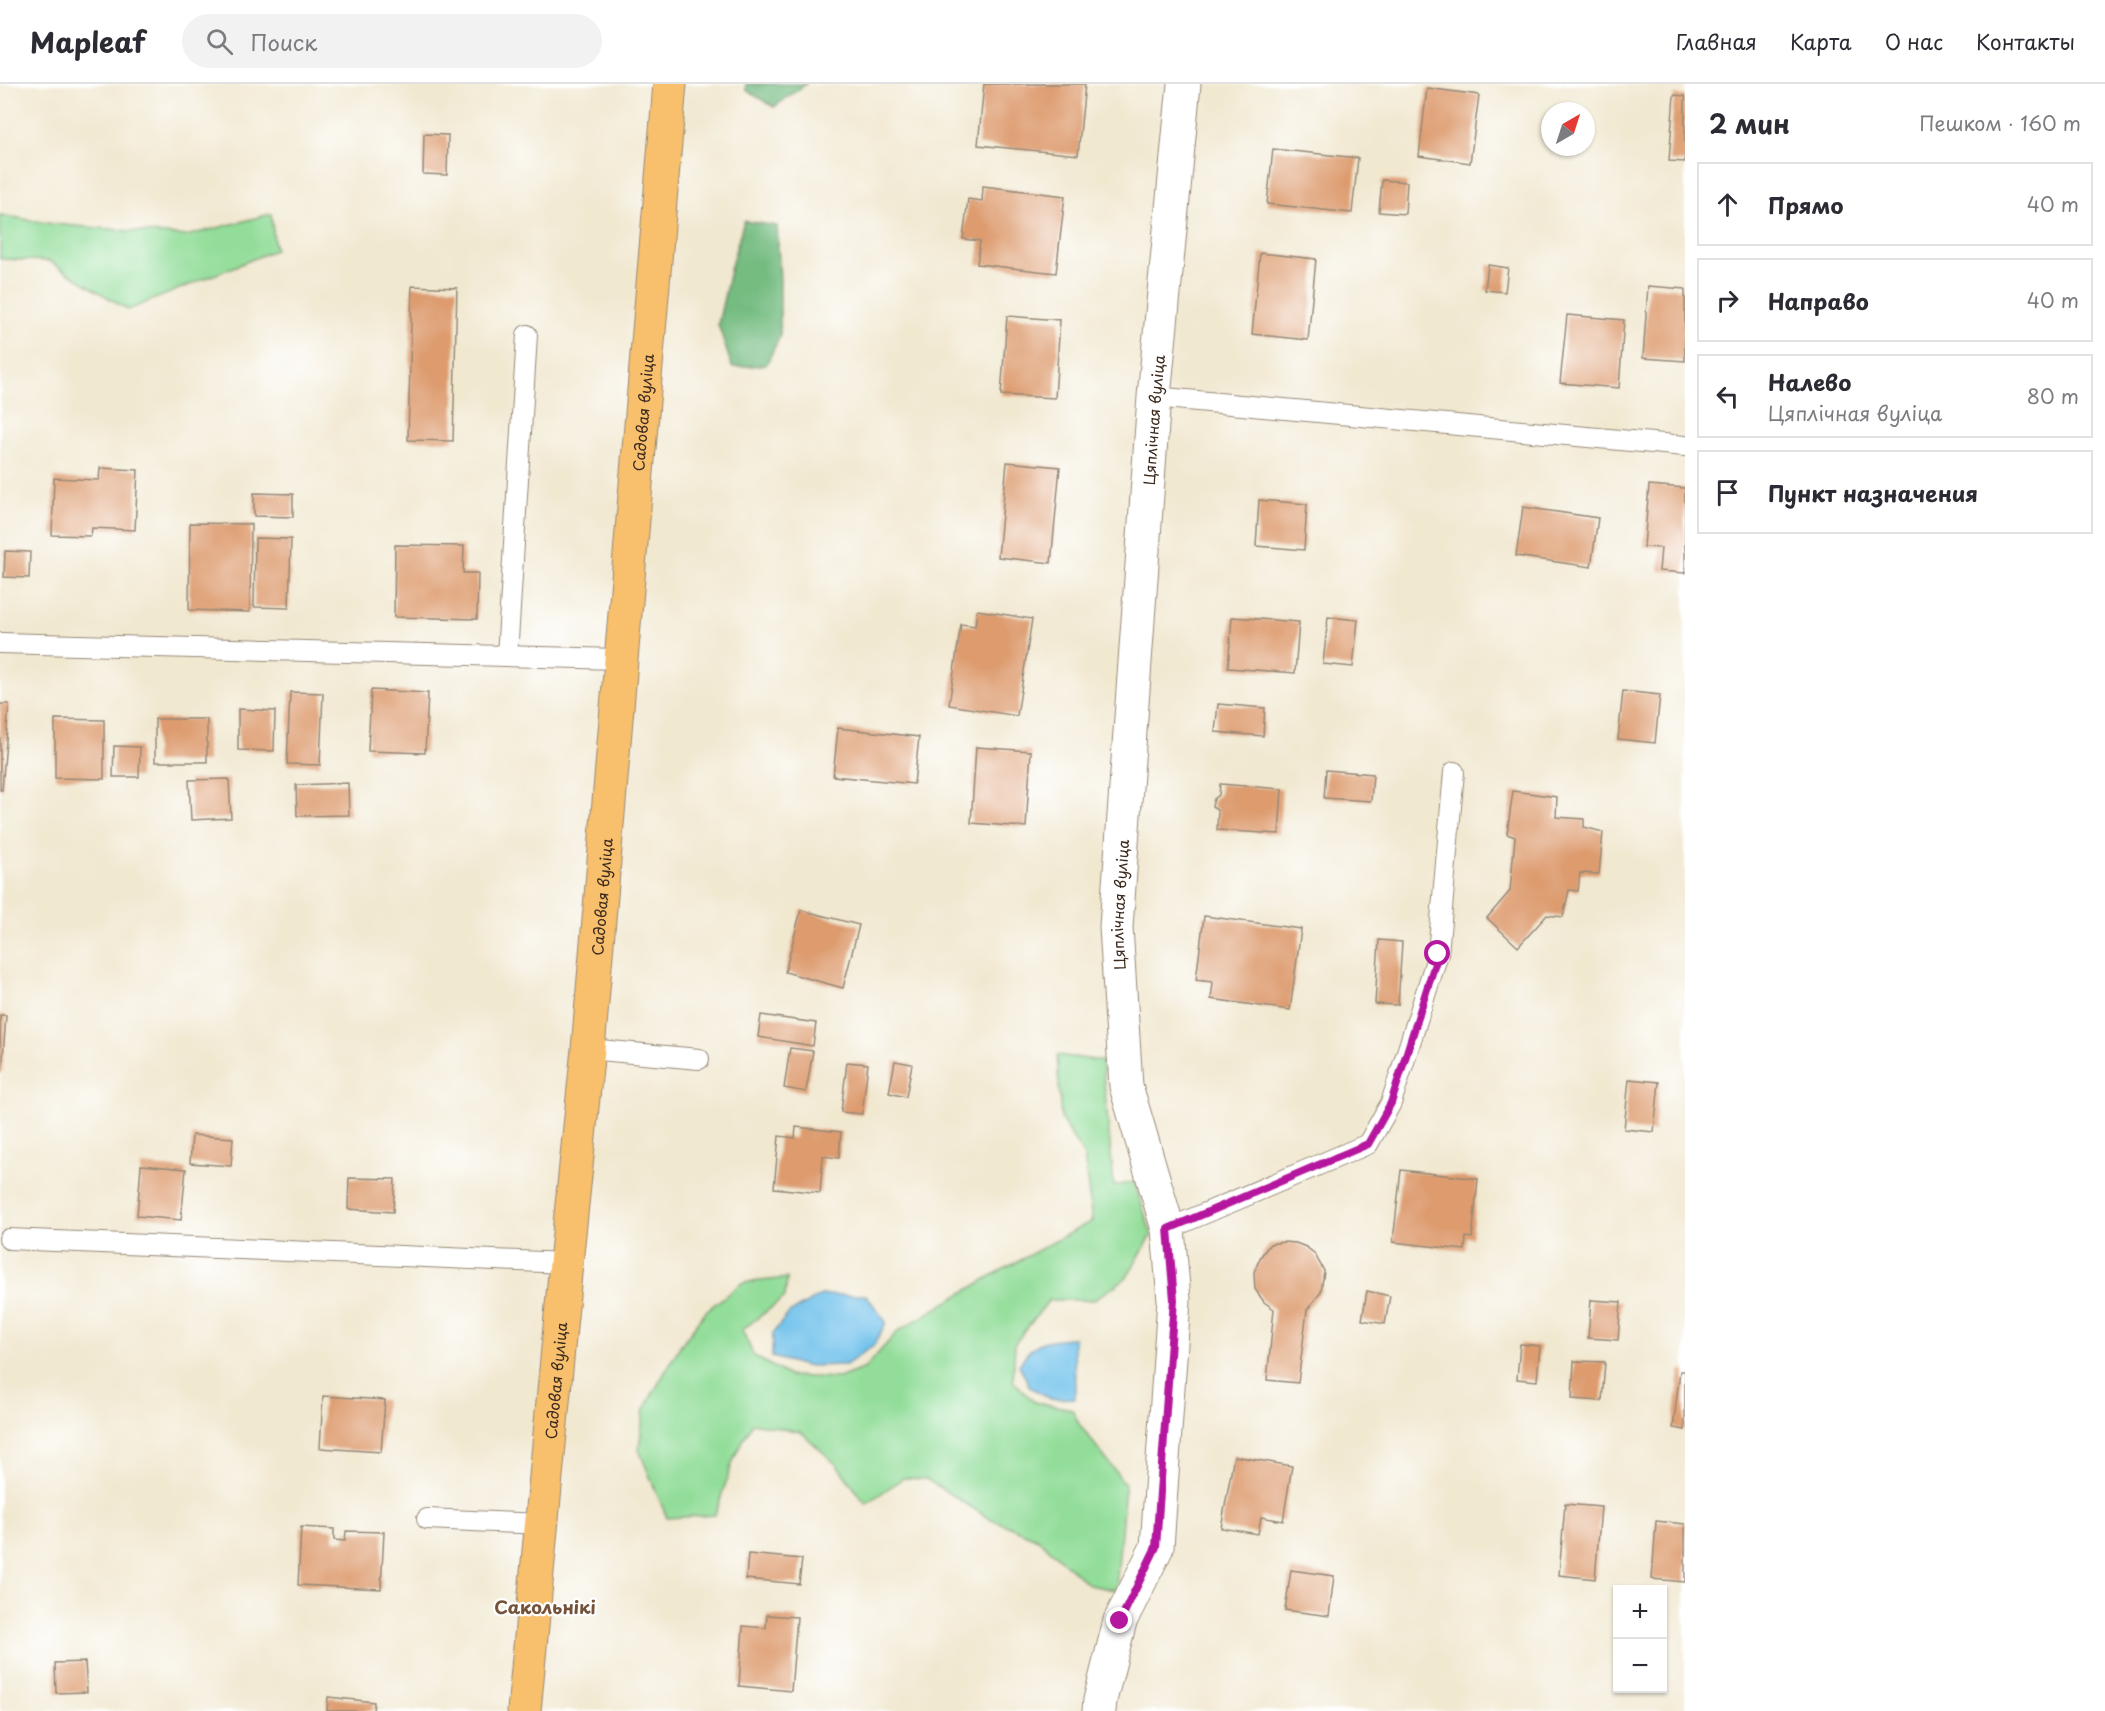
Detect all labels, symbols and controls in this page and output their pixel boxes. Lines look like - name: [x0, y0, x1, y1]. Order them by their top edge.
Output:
- search box: [182, 14, 602, 68]
- text: Mapleaf: [30, 20, 146, 63]
- icon: search: [203, 25, 236, 58]
- text: Поиск: [251, 25, 317, 58]
- text: Главная: [1676, 25, 1757, 57]
- text: Карта: [1790, 25, 1852, 57]
- text: О нас: [1885, 25, 1943, 57]
- text: Контакты: [1976, 25, 2075, 57]
- north arrow: [1541, 102, 1595, 156]
- text: 2 мин: [1709, 104, 1790, 143]
- text: Пешком · 160 m: [1919, 108, 2081, 138]
- icon: ahead: [1711, 188, 1744, 221]
- text: Прямо: [1768, 188, 1843, 221]
- text: 40 m: [2027, 189, 2079, 219]
- icon: right: [1711, 284, 1744, 317]
- text: Направо: [1768, 284, 1869, 317]
- text: 40 m: [2027, 285, 2079, 315]
- street label: Садовая вуліца: [626, 352, 659, 472]
- street label: Цяплічная вуліца: [1136, 353, 1170, 486]
- text: Налево: [1768, 365, 1851, 398]
- icon: left: [1711, 380, 1744, 413]
- text: 80 m: [2027, 381, 2079, 411]
- text: Цяплічная вуліца: [1768, 398, 1942, 428]
- icon: arrive: [1711, 476, 1744, 509]
- text: Пункт назначения: [1768, 476, 1978, 509]
- street label: Садовая вуліца: [585, 836, 617, 956]
- street label: Цяплічная вуліца: [1104, 838, 1134, 971]
- route start: [1424, 940, 1450, 966]
- street label: Садовая вуліца: [538, 1320, 572, 1440]
- map controls: [1613, 1585, 1667, 1693]
- button: +: [1613, 1585, 1667, 1639]
- district label: Сакольнікі: [494, 1593, 596, 1620]
- route end: [1106, 1607, 1132, 1633]
- button: −: [1613, 1639, 1667, 1693]

